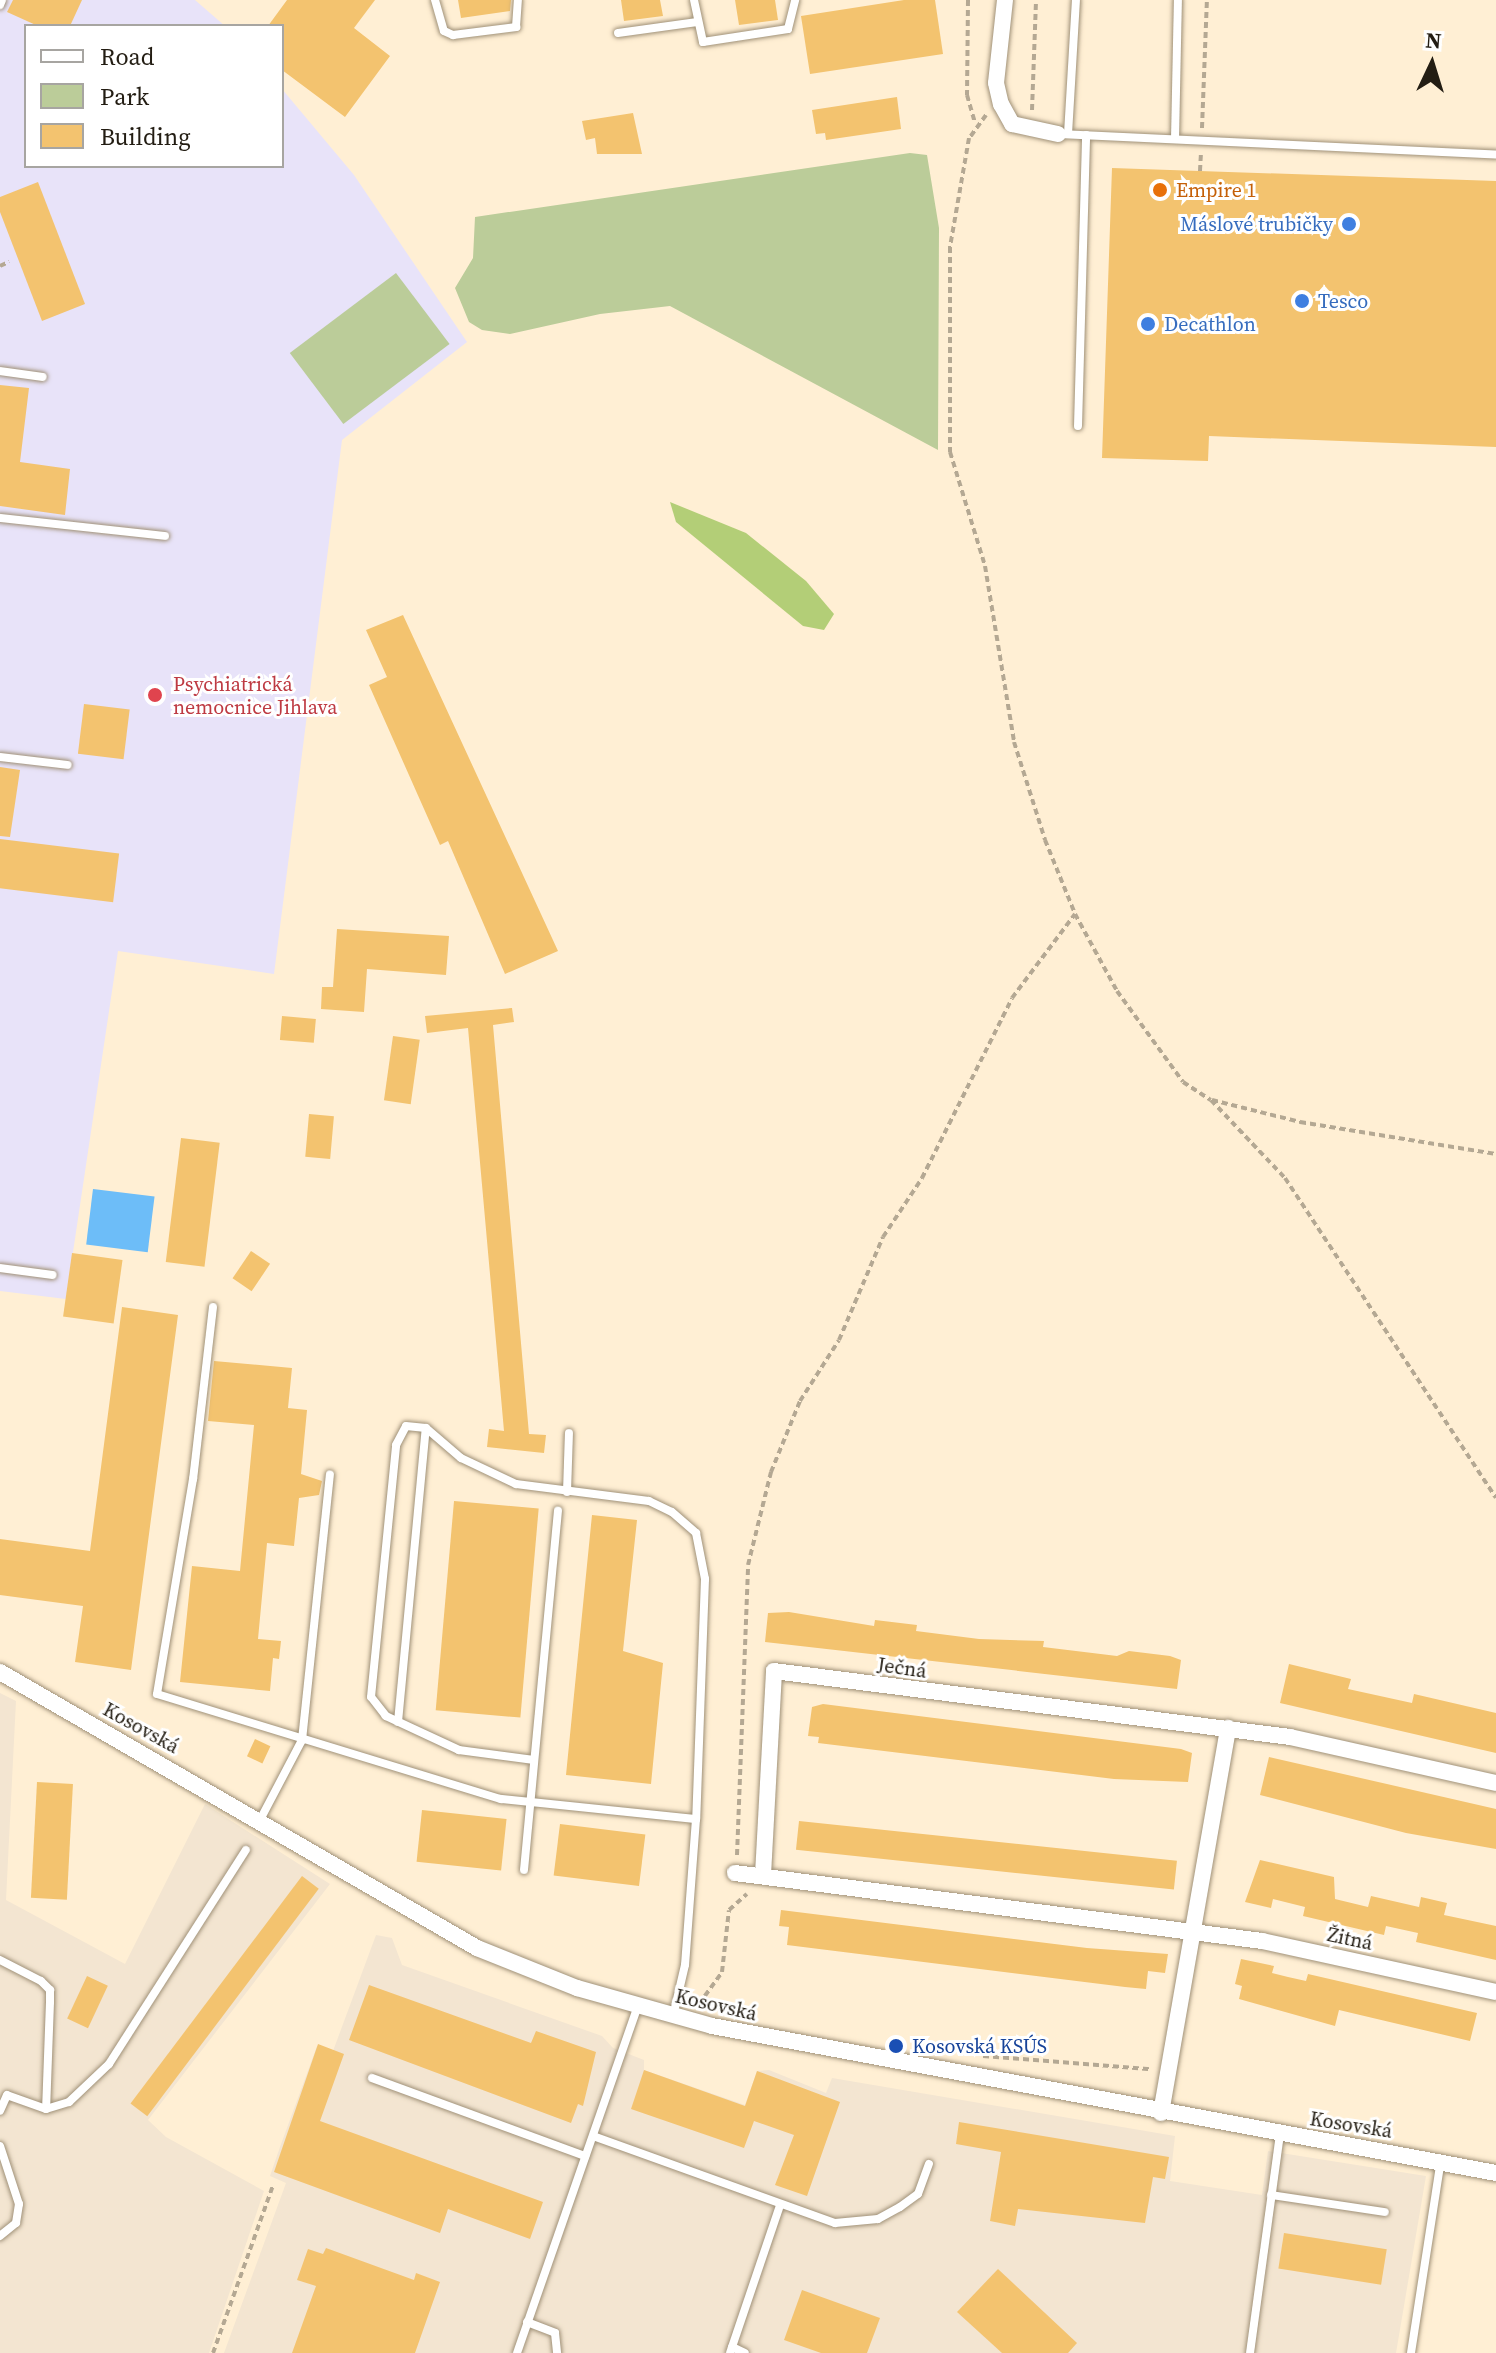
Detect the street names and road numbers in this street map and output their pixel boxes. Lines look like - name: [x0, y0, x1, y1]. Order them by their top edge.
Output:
- street label: Ječná: [876, 1653, 928, 1683]
- street label: Kosovská: [99, 1697, 183, 1759]
- street label: Žitná: [1325, 1923, 1375, 1955]
- street label: Kosovská: [673, 1984, 759, 2026]
- street label: Kosovská: [1308, 2107, 1394, 2143]

